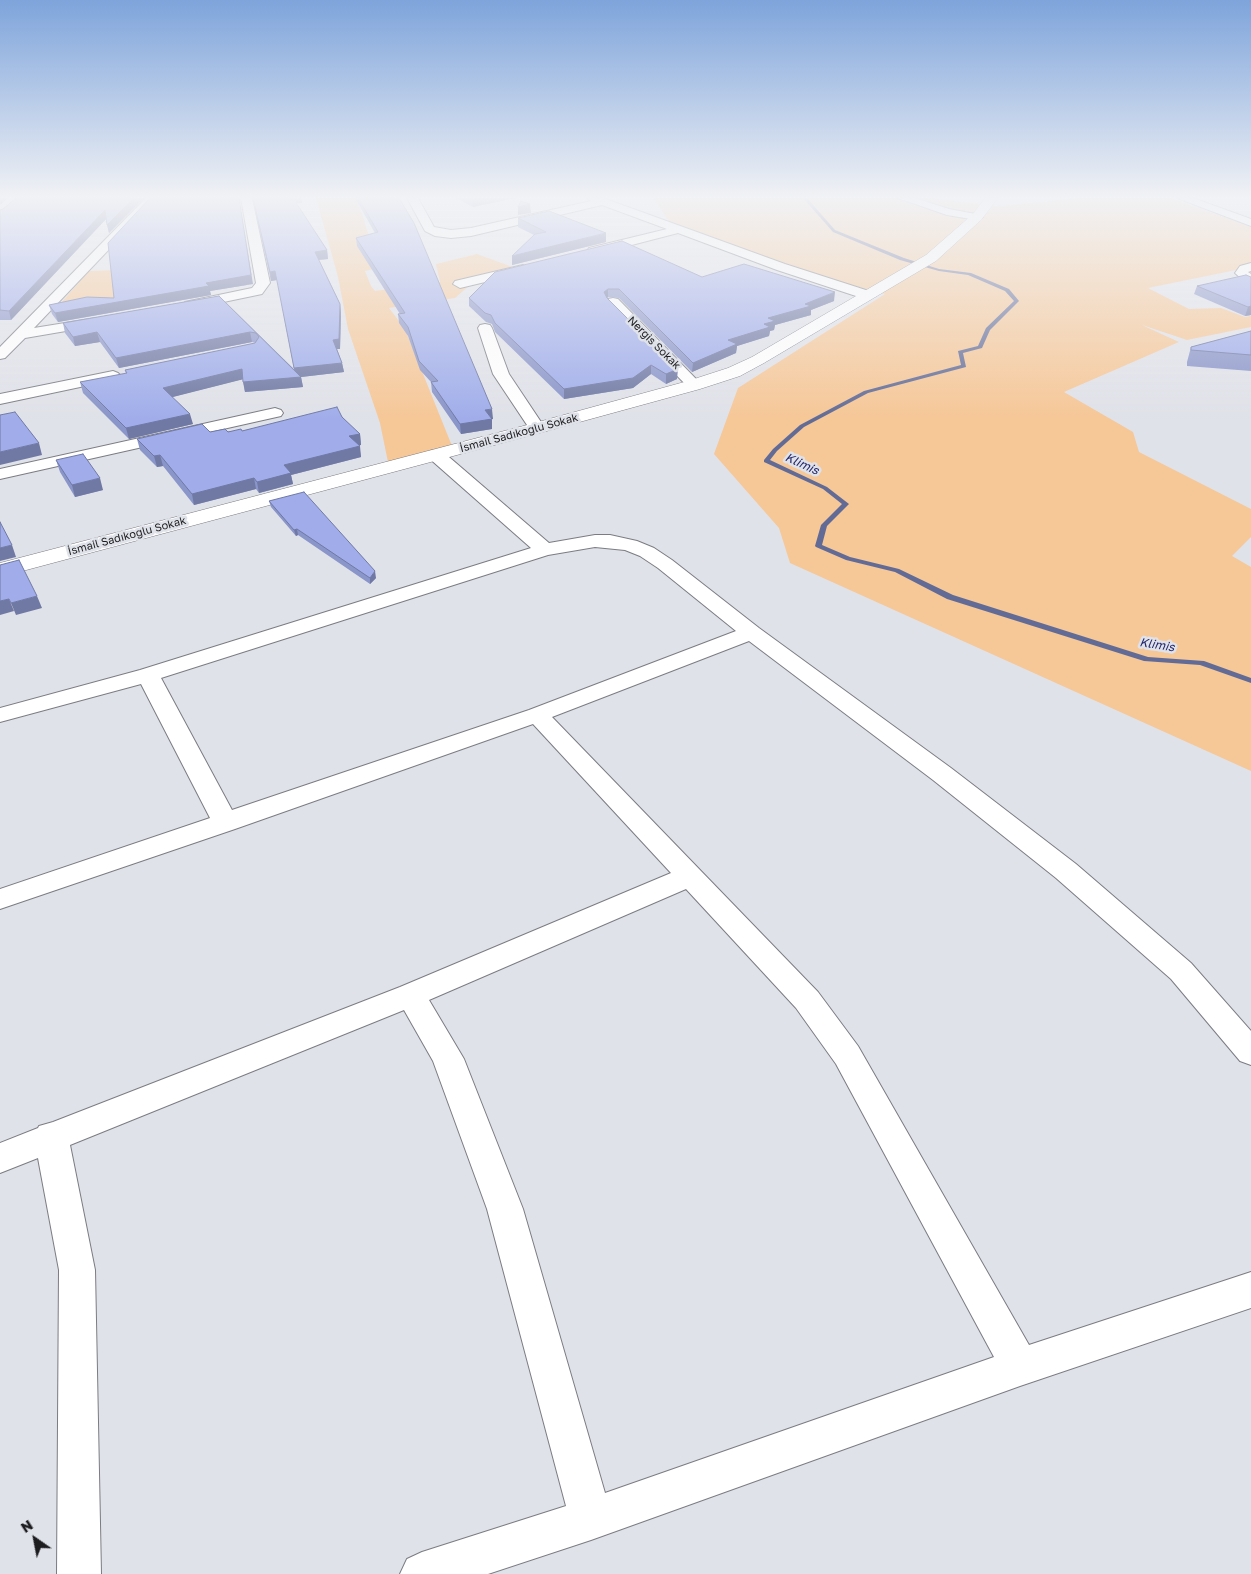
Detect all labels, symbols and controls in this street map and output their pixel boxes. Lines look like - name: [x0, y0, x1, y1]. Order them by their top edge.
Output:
- street label: Nergis Sokak: [625, 314, 683, 372]
- street label: İsmail Sadıkoğlu Sokak: [458, 411, 580, 455]
- water label: Klimis: [783, 450, 821, 478]
- street label: İsmail Sadıkoğlu Sokak: [66, 514, 188, 558]
- water label: Klimis: [1138, 635, 1176, 655]
- north arrow: [10, 1514, 60, 1564]
- text: N: [17, 1516, 36, 1536]

